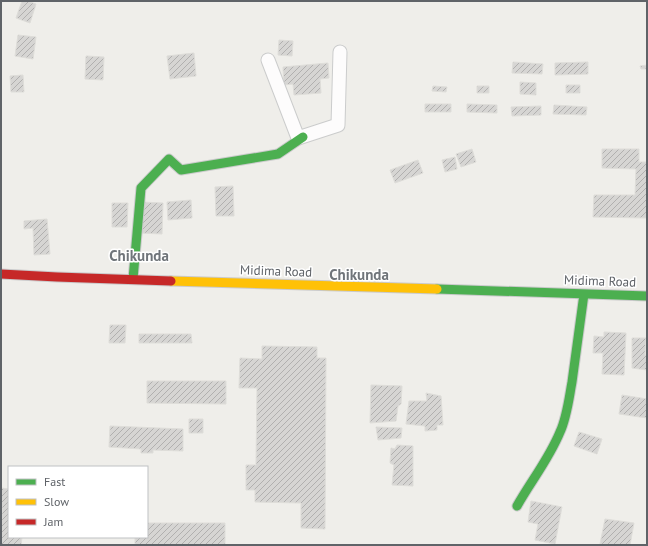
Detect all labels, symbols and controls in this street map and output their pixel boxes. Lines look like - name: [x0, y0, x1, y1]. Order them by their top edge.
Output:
- district label: Chikunda: [109, 246, 169, 265]
- street label: Midima Road: [240, 261, 312, 281]
- district label: Chikunda: [329, 265, 389, 284]
- street label: Midima Road: [564, 271, 636, 291]
- legend: [8, 466, 148, 538]
- text: Fast: [44, 474, 65, 489]
- text: Slow: [44, 494, 69, 509]
- text: Jam: [43, 514, 63, 529]

